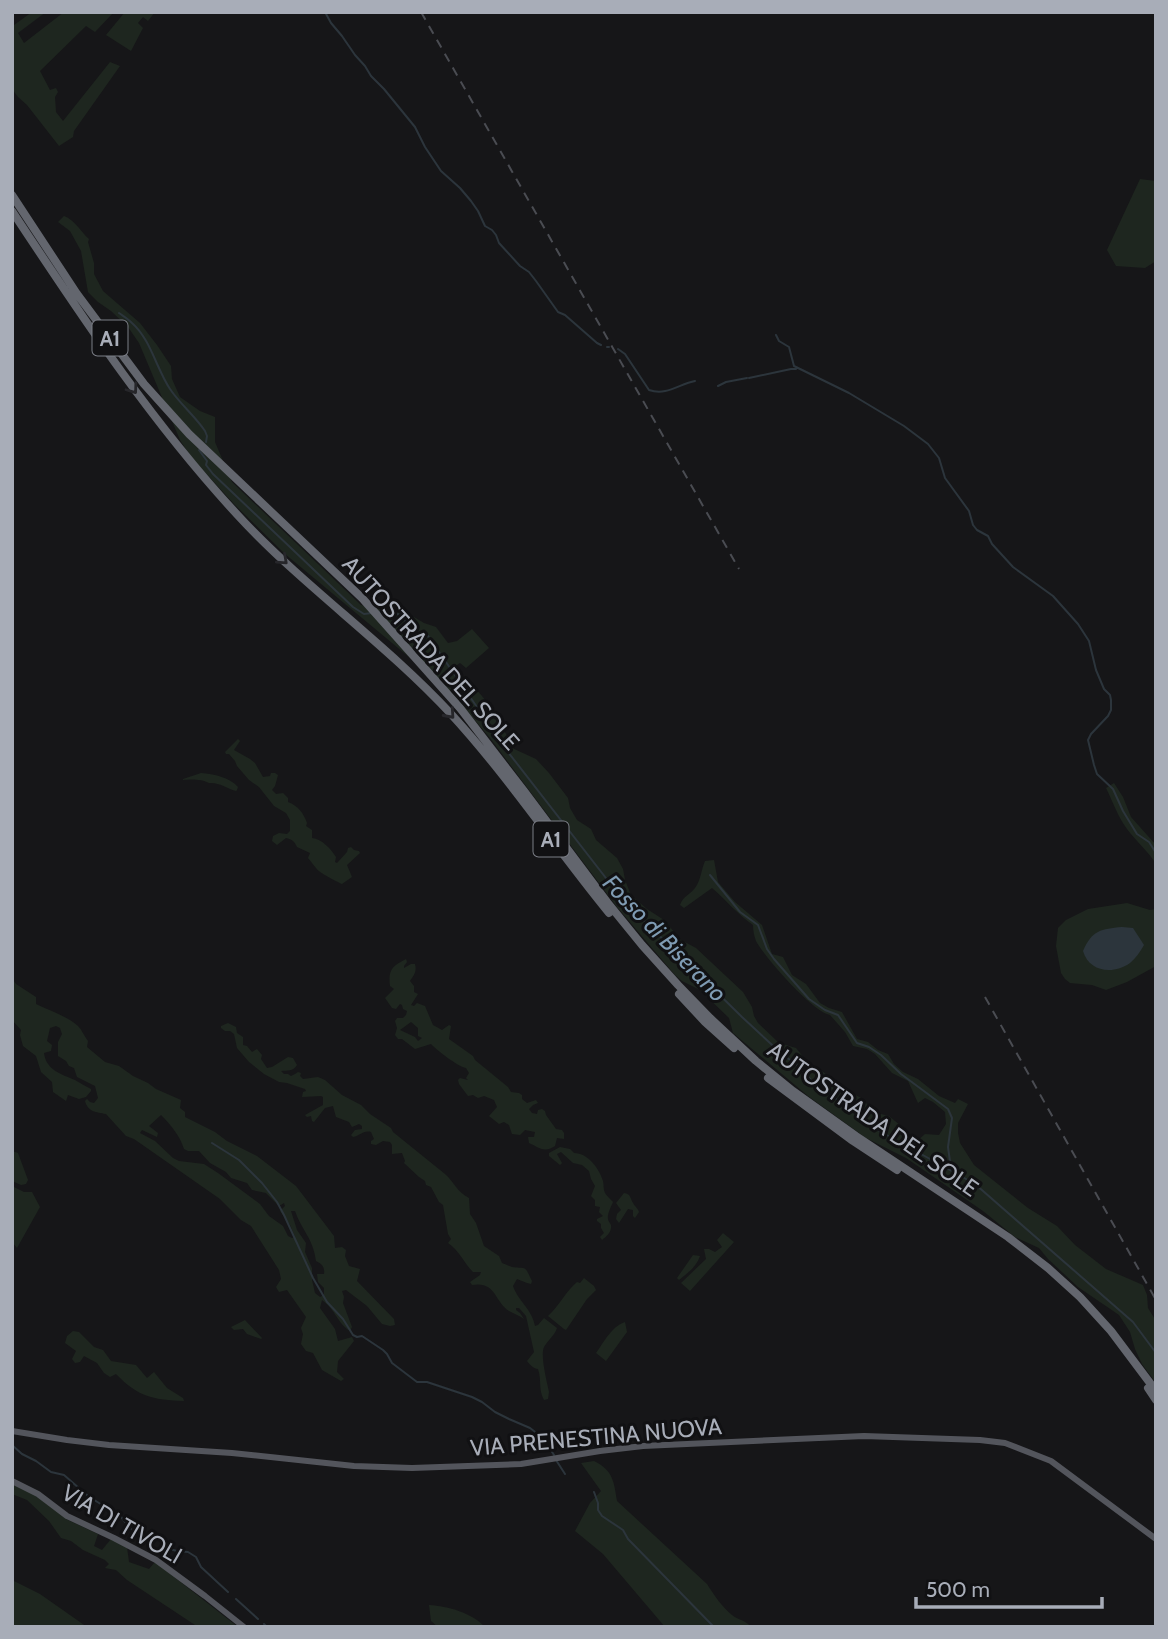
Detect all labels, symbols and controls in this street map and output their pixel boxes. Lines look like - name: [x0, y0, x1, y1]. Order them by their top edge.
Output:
- road number: A1: [92, 320, 128, 356]
- one-way arrow: [125, 381, 138, 394]
- street label: AUTOSTRADA DEL SOLE: [337, 550, 525, 756]
- one-way arrow: [275, 552, 288, 564]
- one-way arrow: [442, 706, 454, 719]
- road number: A1: [534, 822, 568, 856]
- water label: Fosso di Biserano: [597, 868, 733, 1008]
- street label: AUTOSTRADA DEL SOLE: [762, 1036, 984, 1202]
- street label: VIA PRENESTINA NUOVA: [469, 1412, 723, 1462]
- street label: VIA DI TIVOLI: [57, 1478, 187, 1570]
- scale bar: [916, 1566, 1102, 1610]
- text: 500 m: [926, 1577, 990, 1602]

